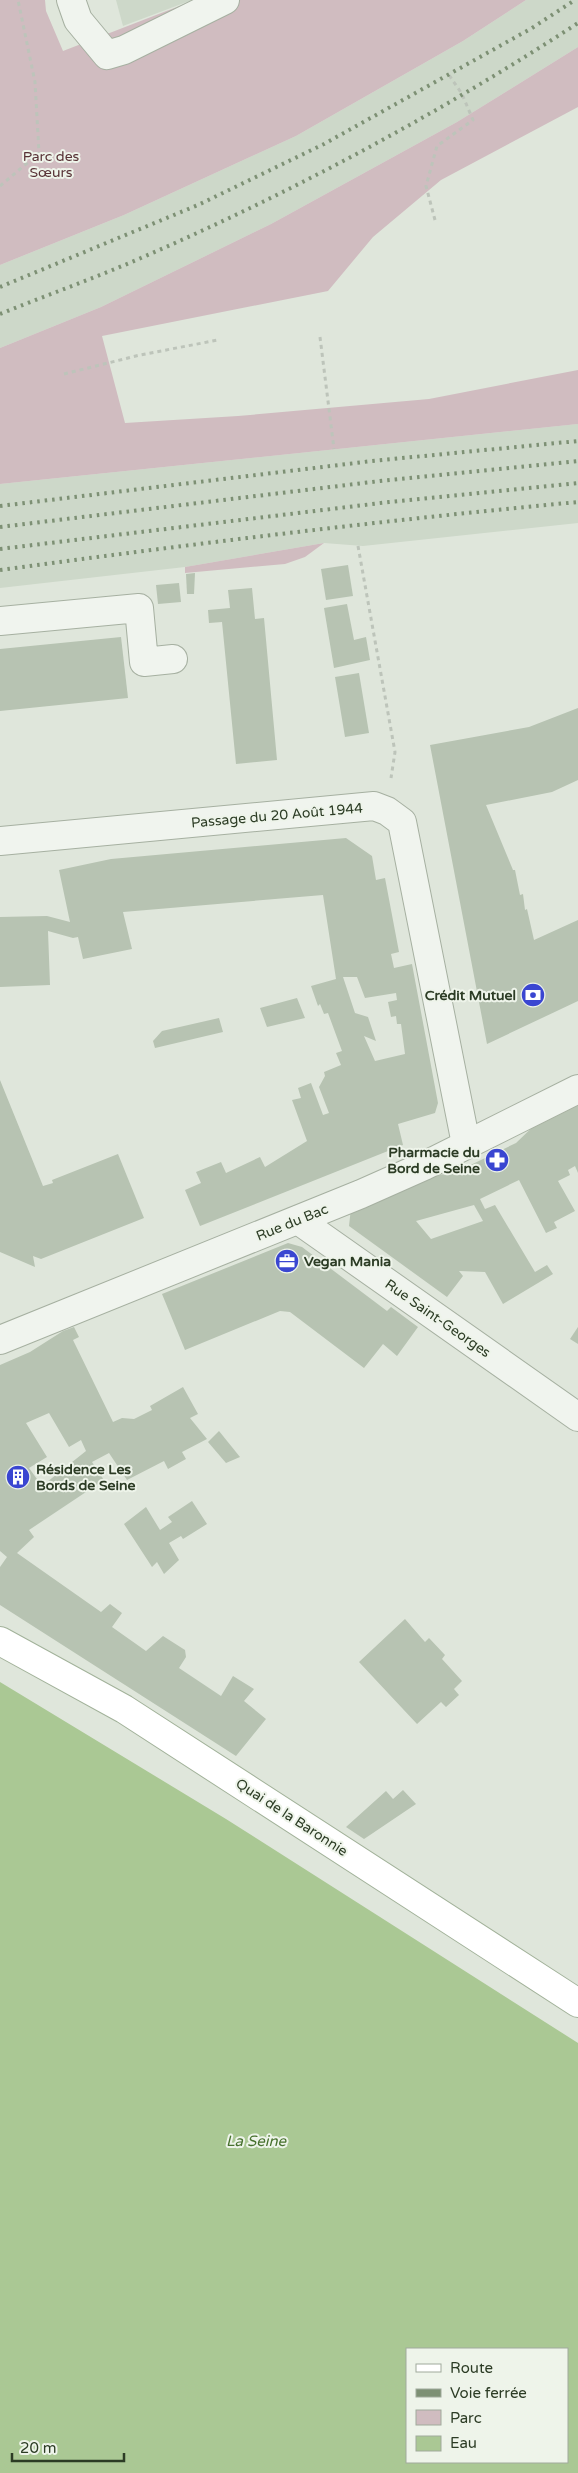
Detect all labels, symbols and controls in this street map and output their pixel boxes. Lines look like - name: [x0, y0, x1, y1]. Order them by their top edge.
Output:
- park label: Parc des Sœurs: [23, 148, 80, 181]
- street label: Passage du 20 Août 1944: [190, 800, 364, 831]
- bank icon: Crédit Mutuel: [520, 982, 546, 1008]
- place label: Crédit Mutuel: [425, 987, 516, 1004]
- place label: Pharmacie du Bord de Seine: [387, 1144, 480, 1177]
- pharmacy icon: Pharmacie du Bord de Seine: [484, 1147, 510, 1173]
- street label: Rue du Bac: [254, 1200, 331, 1245]
- office icon: Vegan Mania: [274, 1248, 300, 1274]
- place label: Vegan Mania: [304, 1253, 391, 1270]
- street label: Rue Saint-Georges: [382, 1276, 494, 1361]
- place label: Résidence Les Bords de Seine: [36, 1461, 135, 1494]
- building icon: Résidence Les Bords de Seine: [5, 1464, 31, 1490]
- street label: Quai de la Baronnie: [233, 1775, 351, 1860]
- water label: La Seine: [226, 2132, 288, 2150]
- legend: [406, 2348, 568, 2463]
- text: Route: [450, 2359, 493, 2377]
- text: Voie ferrée: [450, 2384, 527, 2402]
- text: Parc: [450, 2409, 482, 2427]
- scale bar: [12, 2430, 125, 2462]
- text: Eau: [450, 2434, 477, 2452]
- text: 20 m: [20, 2439, 57, 2457]

